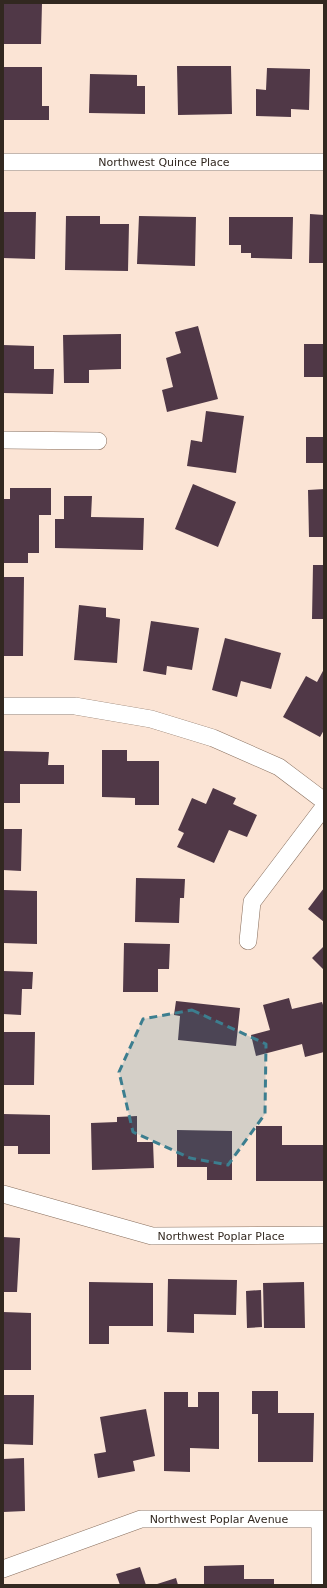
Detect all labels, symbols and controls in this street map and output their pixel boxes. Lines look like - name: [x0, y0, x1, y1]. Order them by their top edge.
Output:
- street label: Northwest Quince Place: [98, 156, 230, 169]
- street label: Northwest Poplar Place: [157, 1230, 285, 1243]
- street label: Northwest Poplar Avenue: [150, 1513, 289, 1526]

